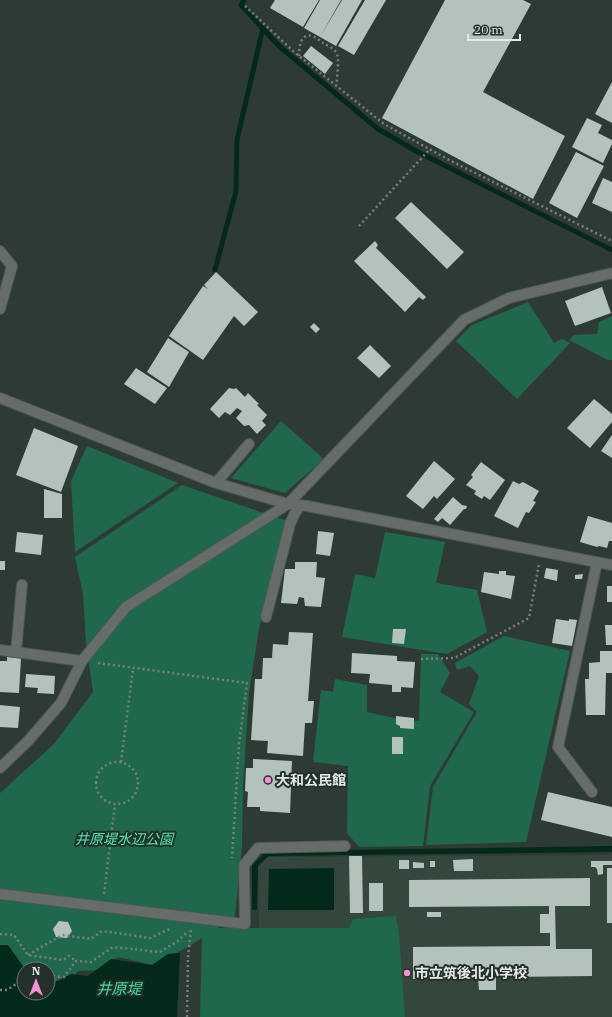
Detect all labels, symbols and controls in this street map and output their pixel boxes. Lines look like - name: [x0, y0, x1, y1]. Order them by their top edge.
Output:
- scale bar: [468, 16, 520, 42]
- text: 20 m: [474, 22, 503, 37]
- place label: 大和公民館: [276, 771, 346, 789]
- marker: 大和公民館: [263, 775, 273, 785]
- park label: 井原堤水辺公園: [75, 830, 175, 848]
- north arrow: [16, 961, 56, 1001]
- text: N: [32, 964, 41, 978]
- place label: 市立筑後北小学校: [415, 964, 527, 982]
- marker: 市立筑後北小学校: [402, 968, 412, 978]
- water label: 井原堤: [96, 979, 143, 998]

